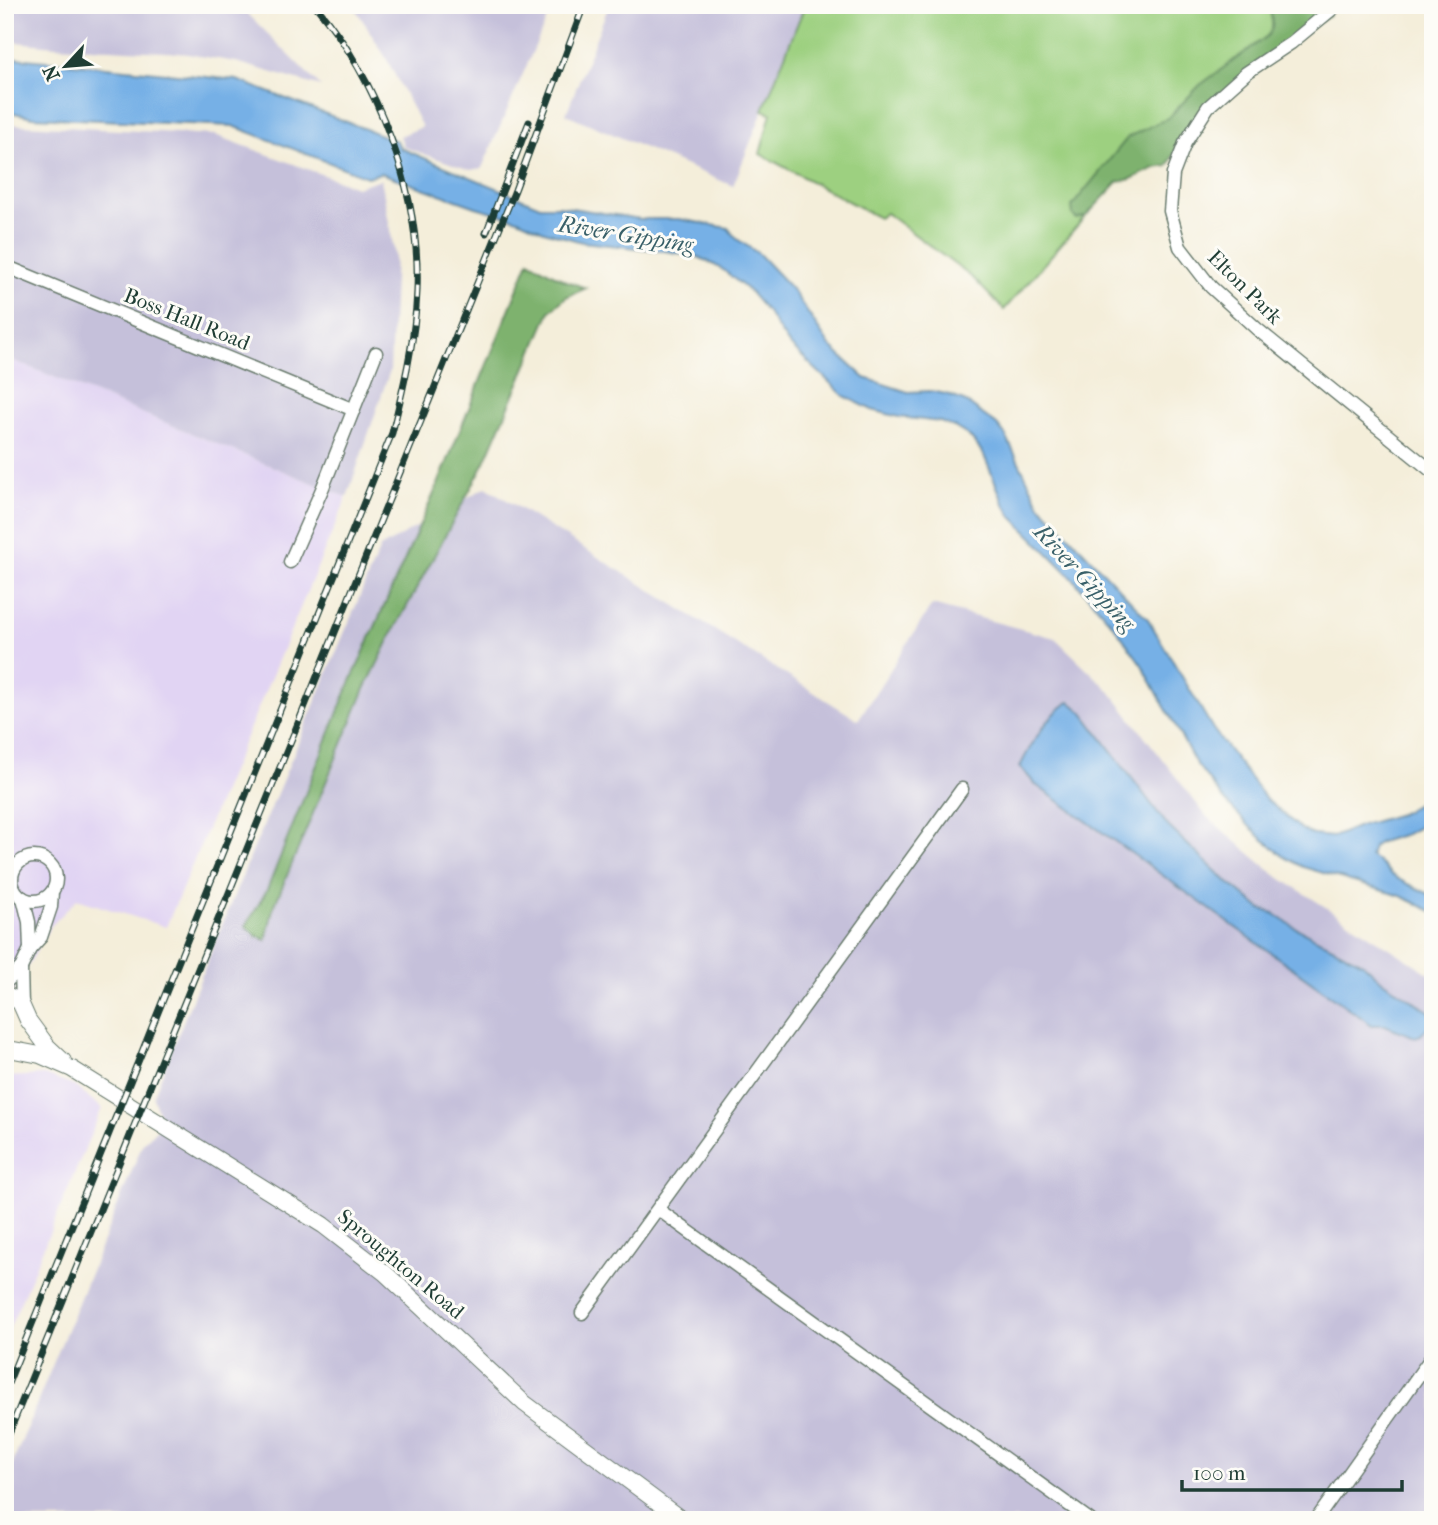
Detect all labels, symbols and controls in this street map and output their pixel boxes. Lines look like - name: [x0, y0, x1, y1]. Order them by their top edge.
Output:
- north arrow: [32, 32, 102, 102]
- text: N: [38, 61, 65, 84]
- water label: River Gipping: [555, 210, 696, 259]
- street label: Elton Park: [1203, 245, 1287, 329]
- street label: Boss Hall Road: [121, 283, 254, 355]
- water label: River Gipping: [1027, 517, 1142, 637]
- street label: Sproughton Road: [333, 1204, 469, 1324]
- scale bar: [1182, 1448, 1403, 1492]
- text: 100 m: [1193, 1461, 1246, 1485]

